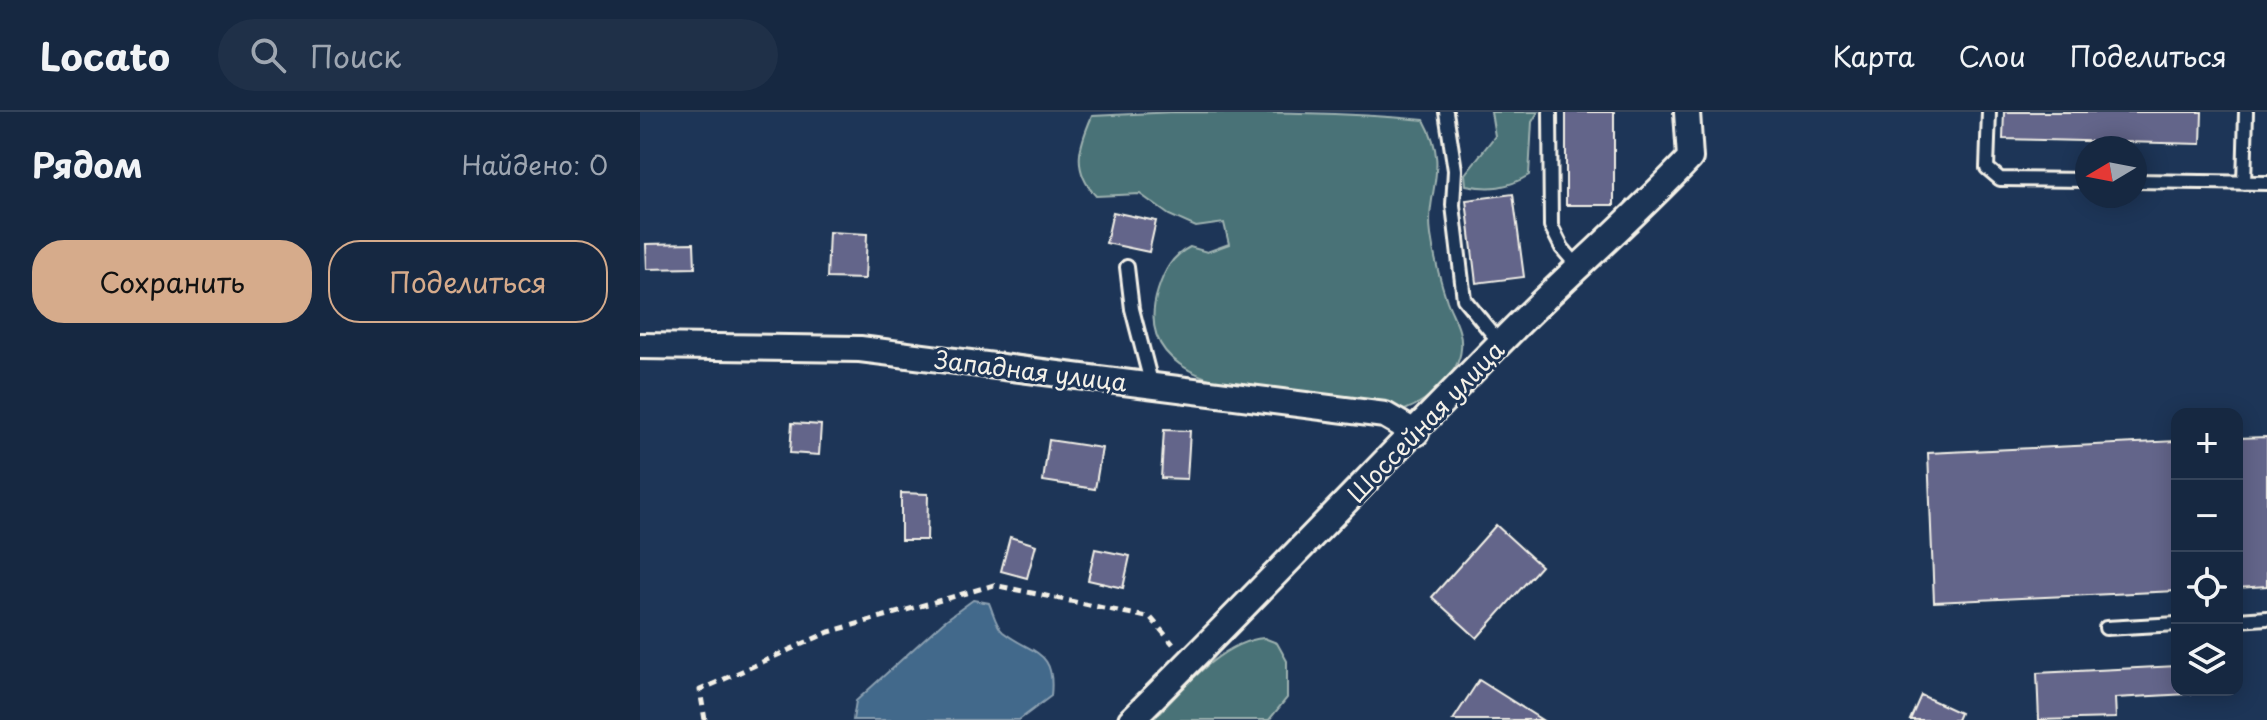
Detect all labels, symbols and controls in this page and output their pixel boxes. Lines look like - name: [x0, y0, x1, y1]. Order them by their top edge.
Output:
- search box: [218, 19, 778, 91]
- text: Locato: [40, 27, 170, 84]
- icon: search: [246, 33, 290, 77]
- text: Поиск: [310, 33, 401, 78]
- text: Карта: [1832, 34, 1915, 77]
- text: Слои: [1959, 34, 2026, 77]
- text: Поделиться: [2070, 34, 2227, 77]
- north arrow: [2075, 136, 2147, 208]
- text: Рядом: [32, 138, 143, 190]
- text: Найдено: 0: [462, 145, 608, 184]
- button: Сохранить: [32, 240, 312, 323]
- button: Поделиться: [328, 240, 608, 323]
- street label: Шоссейная улица: [1338, 332, 1512, 510]
- street label: Западная улица: [933, 340, 1129, 400]
- map controls: [2171, 408, 2243, 696]
- button: +: [2171, 408, 2243, 480]
- button: −: [2171, 480, 2243, 552]
- button: locate: [2171, 552, 2243, 624]
- button: layers: [2171, 624, 2243, 696]

